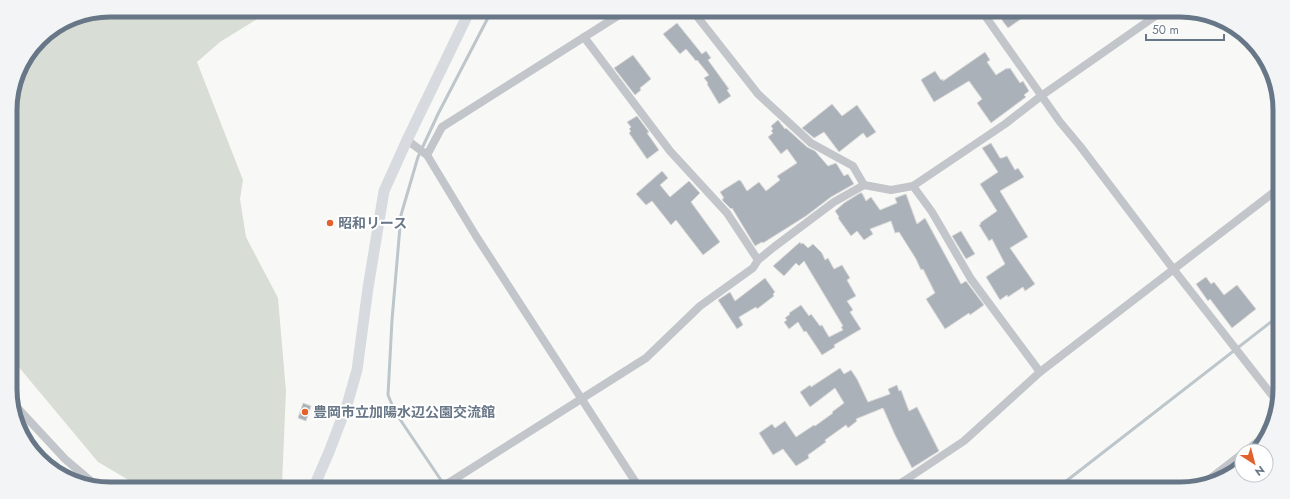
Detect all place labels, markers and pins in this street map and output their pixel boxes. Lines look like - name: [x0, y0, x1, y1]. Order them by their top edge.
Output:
- place label: 昭和リース: [338, 213, 407, 233]
- marker: 昭和リース: [325, 218, 335, 228]
- place label: 豊岡市立加陽水辺公園交流館: [313, 402, 495, 422]
- marker: 豊岡市立加陽水辺公園交流館: [300, 407, 310, 417]

